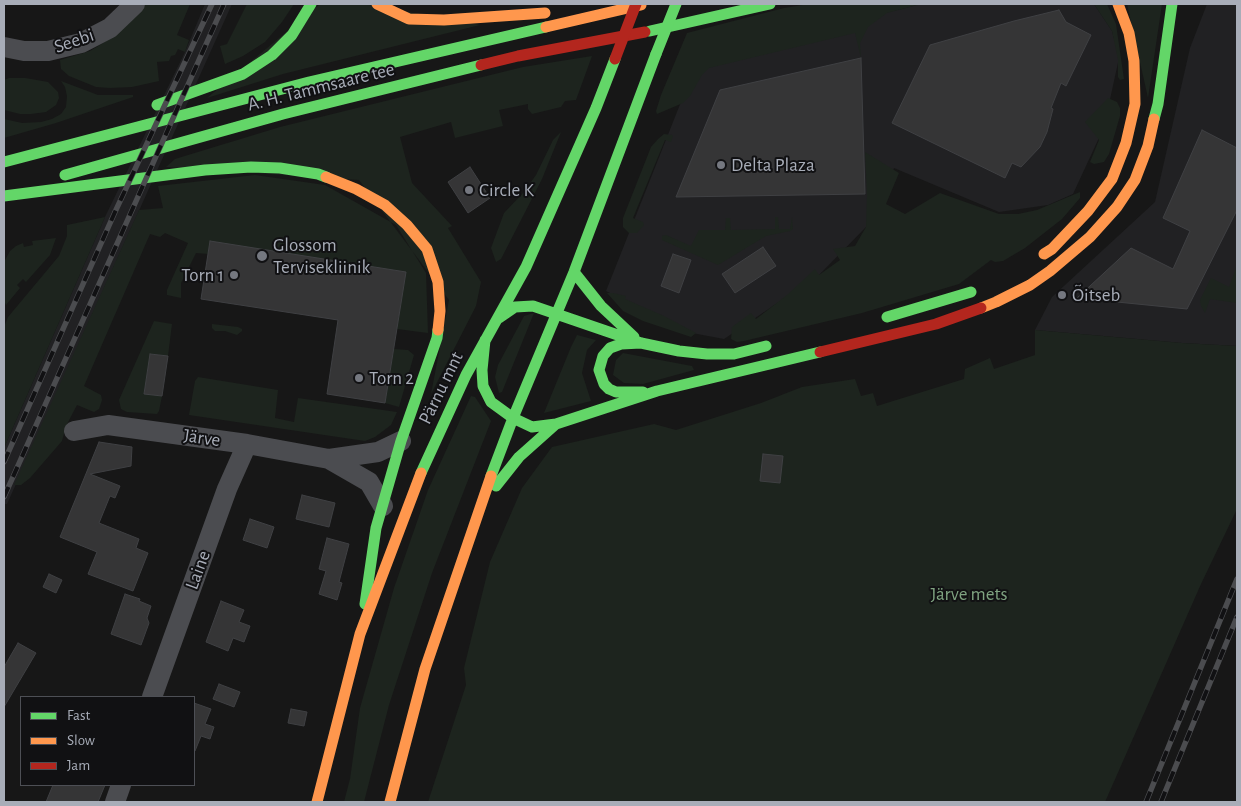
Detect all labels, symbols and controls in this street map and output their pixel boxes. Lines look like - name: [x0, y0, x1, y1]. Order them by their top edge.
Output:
- street label: Seebi: [51, 24, 97, 58]
- street label: A. H. Tammsaare tee: [245, 58, 397, 116]
- place label: Delta Plaza: [731, 154, 815, 176]
- marker: Delta Plaza: [715, 159, 727, 171]
- place label: Circle K: [479, 179, 534, 201]
- marker: Circle K: [463, 184, 475, 196]
- place label: Glossom Tervisekliinik: [273, 234, 370, 278]
- marker: Glossom Tervisekliinik: [255, 249, 269, 263]
- place label: Torn 1: [181, 264, 224, 286]
- marker: Torn 1: [228, 269, 240, 281]
- place label: Õitseb: [1072, 284, 1120, 306]
- marker: Õitseb: [1056, 289, 1068, 301]
- street label: Pärnu mnt: [414, 348, 468, 428]
- place label: Torn 2: [369, 367, 414, 389]
- marker: Torn 2: [353, 372, 365, 384]
- street label: Järve: [182, 424, 222, 452]
- street label: Laine: [180, 547, 216, 593]
- park label: Järve mets: [930, 583, 1008, 605]
- legend: [20, 696, 195, 786]
- text: Fast: [67, 708, 90, 723]
- text: Slow: [67, 733, 95, 748]
- text: Jam: [67, 758, 90, 773]

